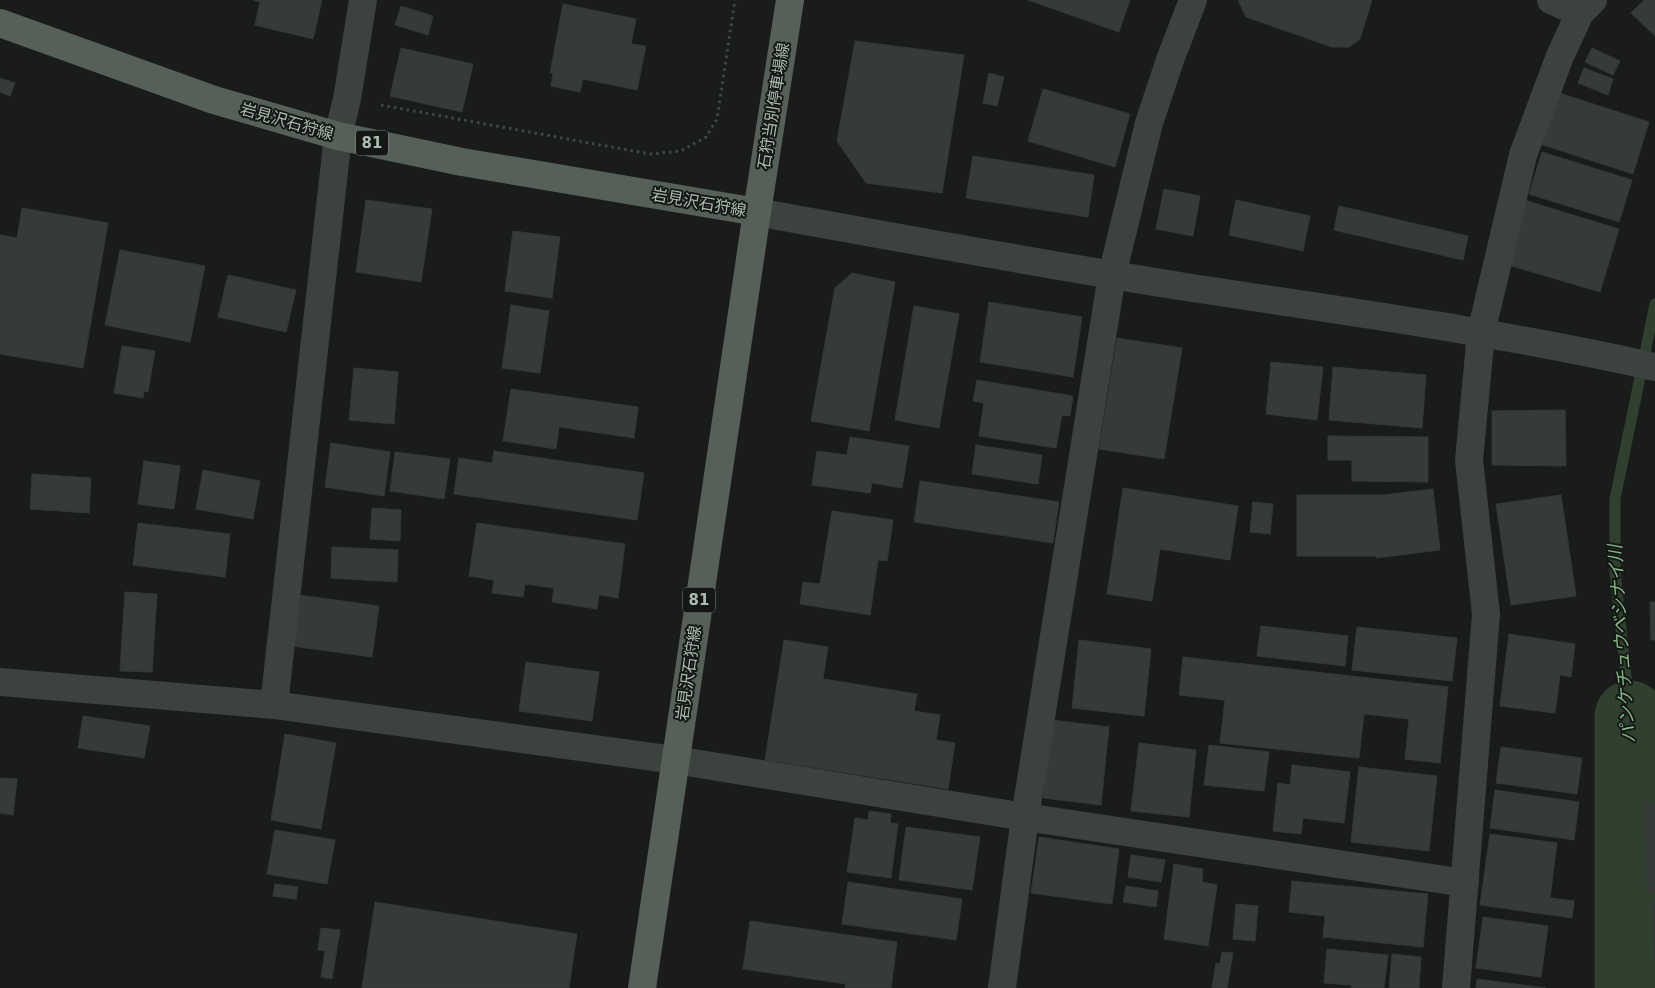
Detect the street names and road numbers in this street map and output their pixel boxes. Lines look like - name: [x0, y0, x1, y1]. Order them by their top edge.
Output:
- street label: 石狩当別停車場線: [754, 41, 793, 171]
- street label: 岩見沢石狩線: [238, 99, 336, 144]
- road number: 81: [356, 130, 388, 156]
- street label: 岩見沢石狩線: [650, 185, 748, 220]
- road number: 81: [683, 588, 715, 612]
- street label: 岩見沢石狩線: [672, 624, 705, 722]

